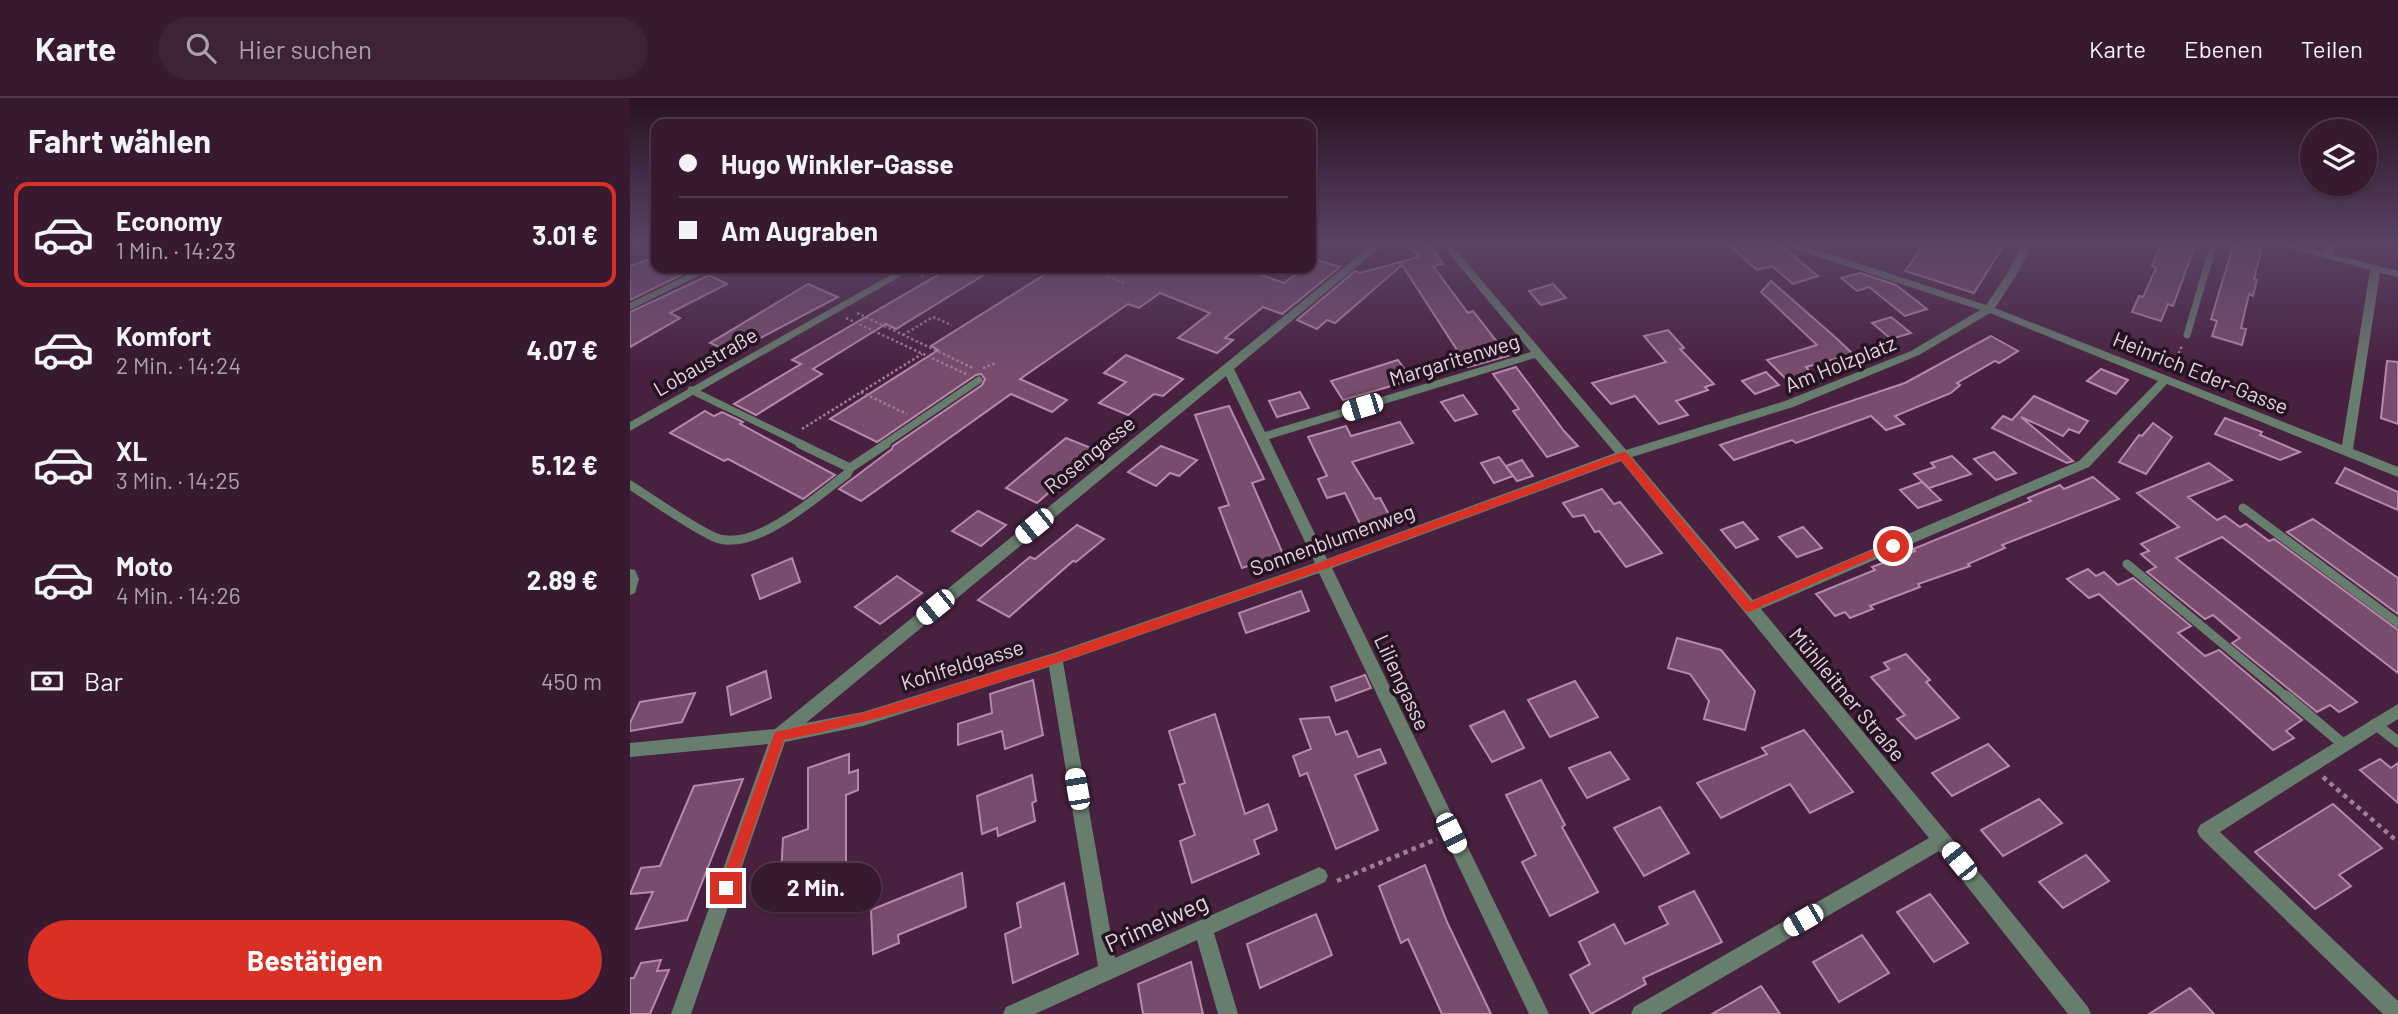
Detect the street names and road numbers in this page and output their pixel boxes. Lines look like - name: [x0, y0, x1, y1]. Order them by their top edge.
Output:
- street label: Lobaustraße: [649, 321, 761, 401]
- street label: Heinrich Eder-Gasse: [2110, 325, 2292, 419]
- street label: Margaritenweg: [1386, 327, 1522, 391]
- street label: Am Holzplatz: [1781, 329, 1899, 397]
- street label: Rosengasse: [1038, 410, 1140, 498]
- street label: Sonnenblumenweg: [1246, 498, 1418, 580]
- street label: Mühlleitner Straße: [1785, 622, 1911, 766]
- street label: Liliengasse: [1370, 630, 1436, 734]
- street label: Kohlfeldgasse: [898, 633, 1026, 695]
- street label: Primelweg: [1100, 886, 1212, 958]

